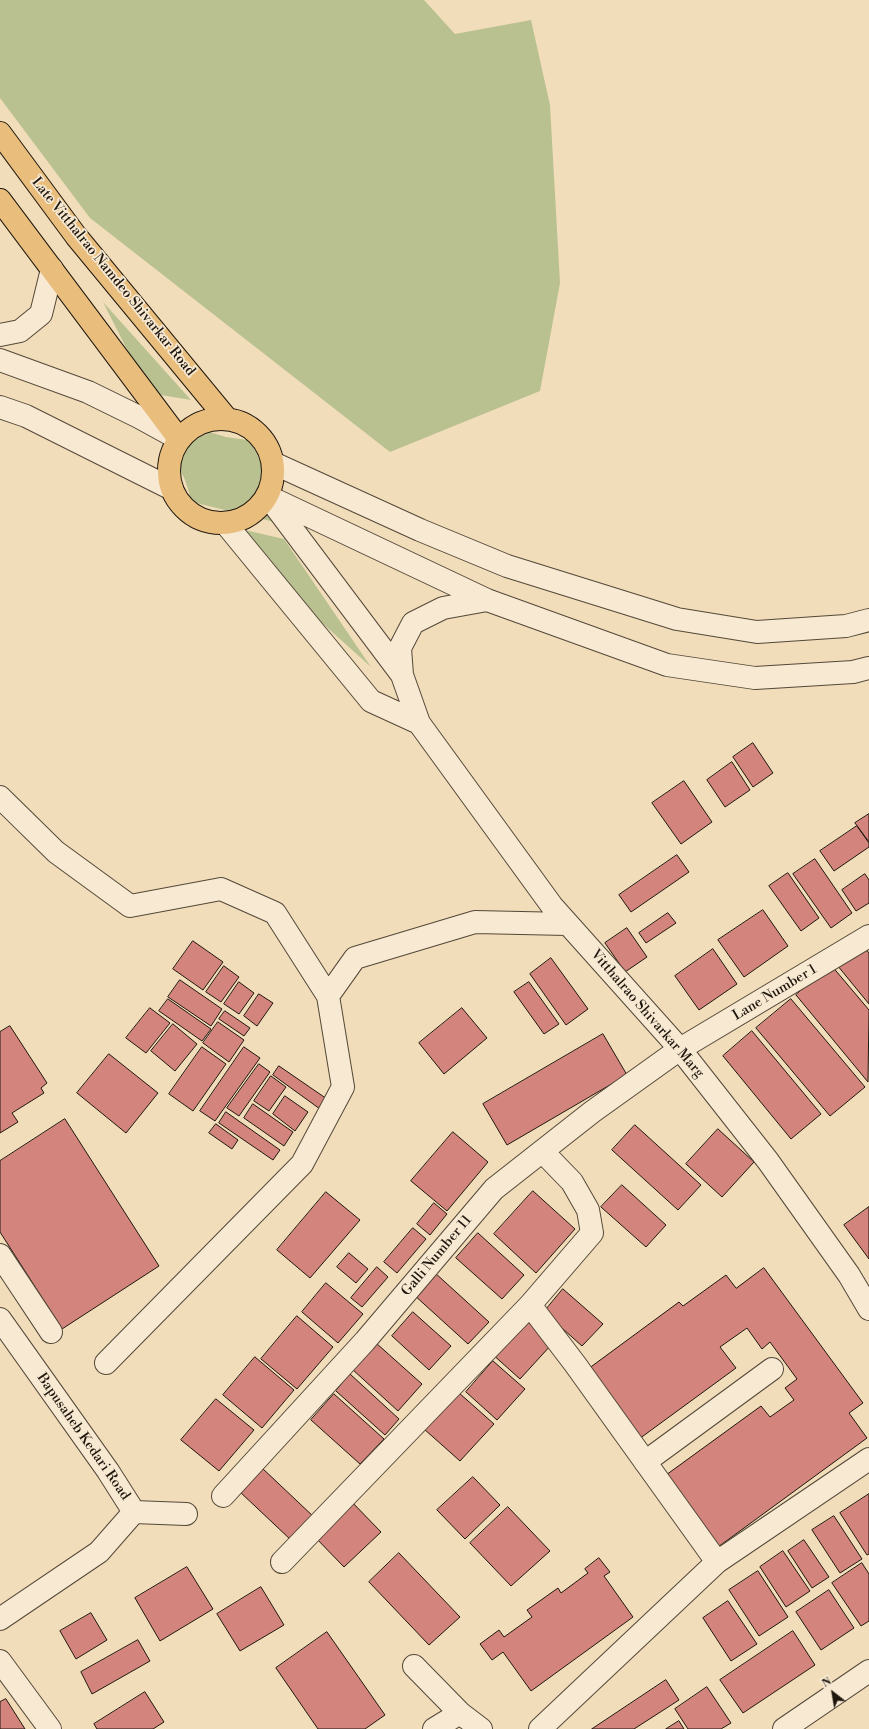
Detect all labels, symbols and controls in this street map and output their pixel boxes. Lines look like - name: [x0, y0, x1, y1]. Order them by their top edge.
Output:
- street label: Late Vitthalrao Namdeo Shivarkar Road: [28, 174, 198, 380]
- street label: Vitthalrao Shivarkar Marg: [587, 946, 707, 1082]
- street label: Lane Number 1: [730, 961, 820, 1025]
- street label: Galli Number 11: [398, 1212, 476, 1300]
- street label: Bapusaheb Kedari Road: [33, 1370, 133, 1504]
- north arrow: [813, 1673, 853, 1713]
- text: N: [819, 1674, 834, 1691]

